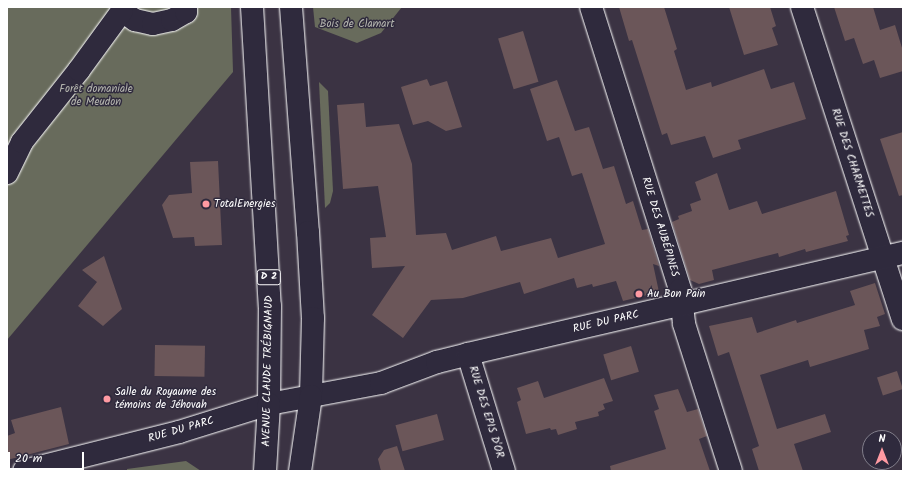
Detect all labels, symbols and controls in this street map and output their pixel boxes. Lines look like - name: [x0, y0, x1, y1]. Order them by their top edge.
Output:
- park label: Bois de Clamart: [320, 17, 394, 31]
- park label: Forêt domaniale de Meudon: [59, 83, 133, 109]
- street label: RUE DES CHARMETTES: [828, 107, 876, 219]
- street label: RUE DES AUBÉPINES: [639, 176, 681, 278]
- place label: TotalEnergies: [214, 197, 275, 211]
- marker: TotalEnergies: [201, 199, 211, 209]
- road number: D 2: [256, 269, 282, 285]
- place label: Au Bon Pain: [647, 287, 705, 301]
- marker: Au Bon Pain: [634, 289, 644, 299]
- street label: AVENUE CLAUDE TRÉBIGNAUD: [260, 295, 276, 447]
- street label: RUE DU PARC: [572, 308, 640, 336]
- street label: RUE DES EPIS D'OR: [466, 364, 506, 460]
- place label: Salle du Royaume des témoins de Jéhovah: [115, 386, 216, 412]
- marker: Salle du Royaume des témoins de Jéhovah: [102, 394, 112, 404]
- street label: RUE DU PARC: [147, 414, 215, 446]
- north arrow: [862, 430, 902, 470]
- text: N: [879, 430, 885, 448]
- scale bar: [10, 444, 86, 470]
- text: 20 m: [15, 449, 42, 468]

